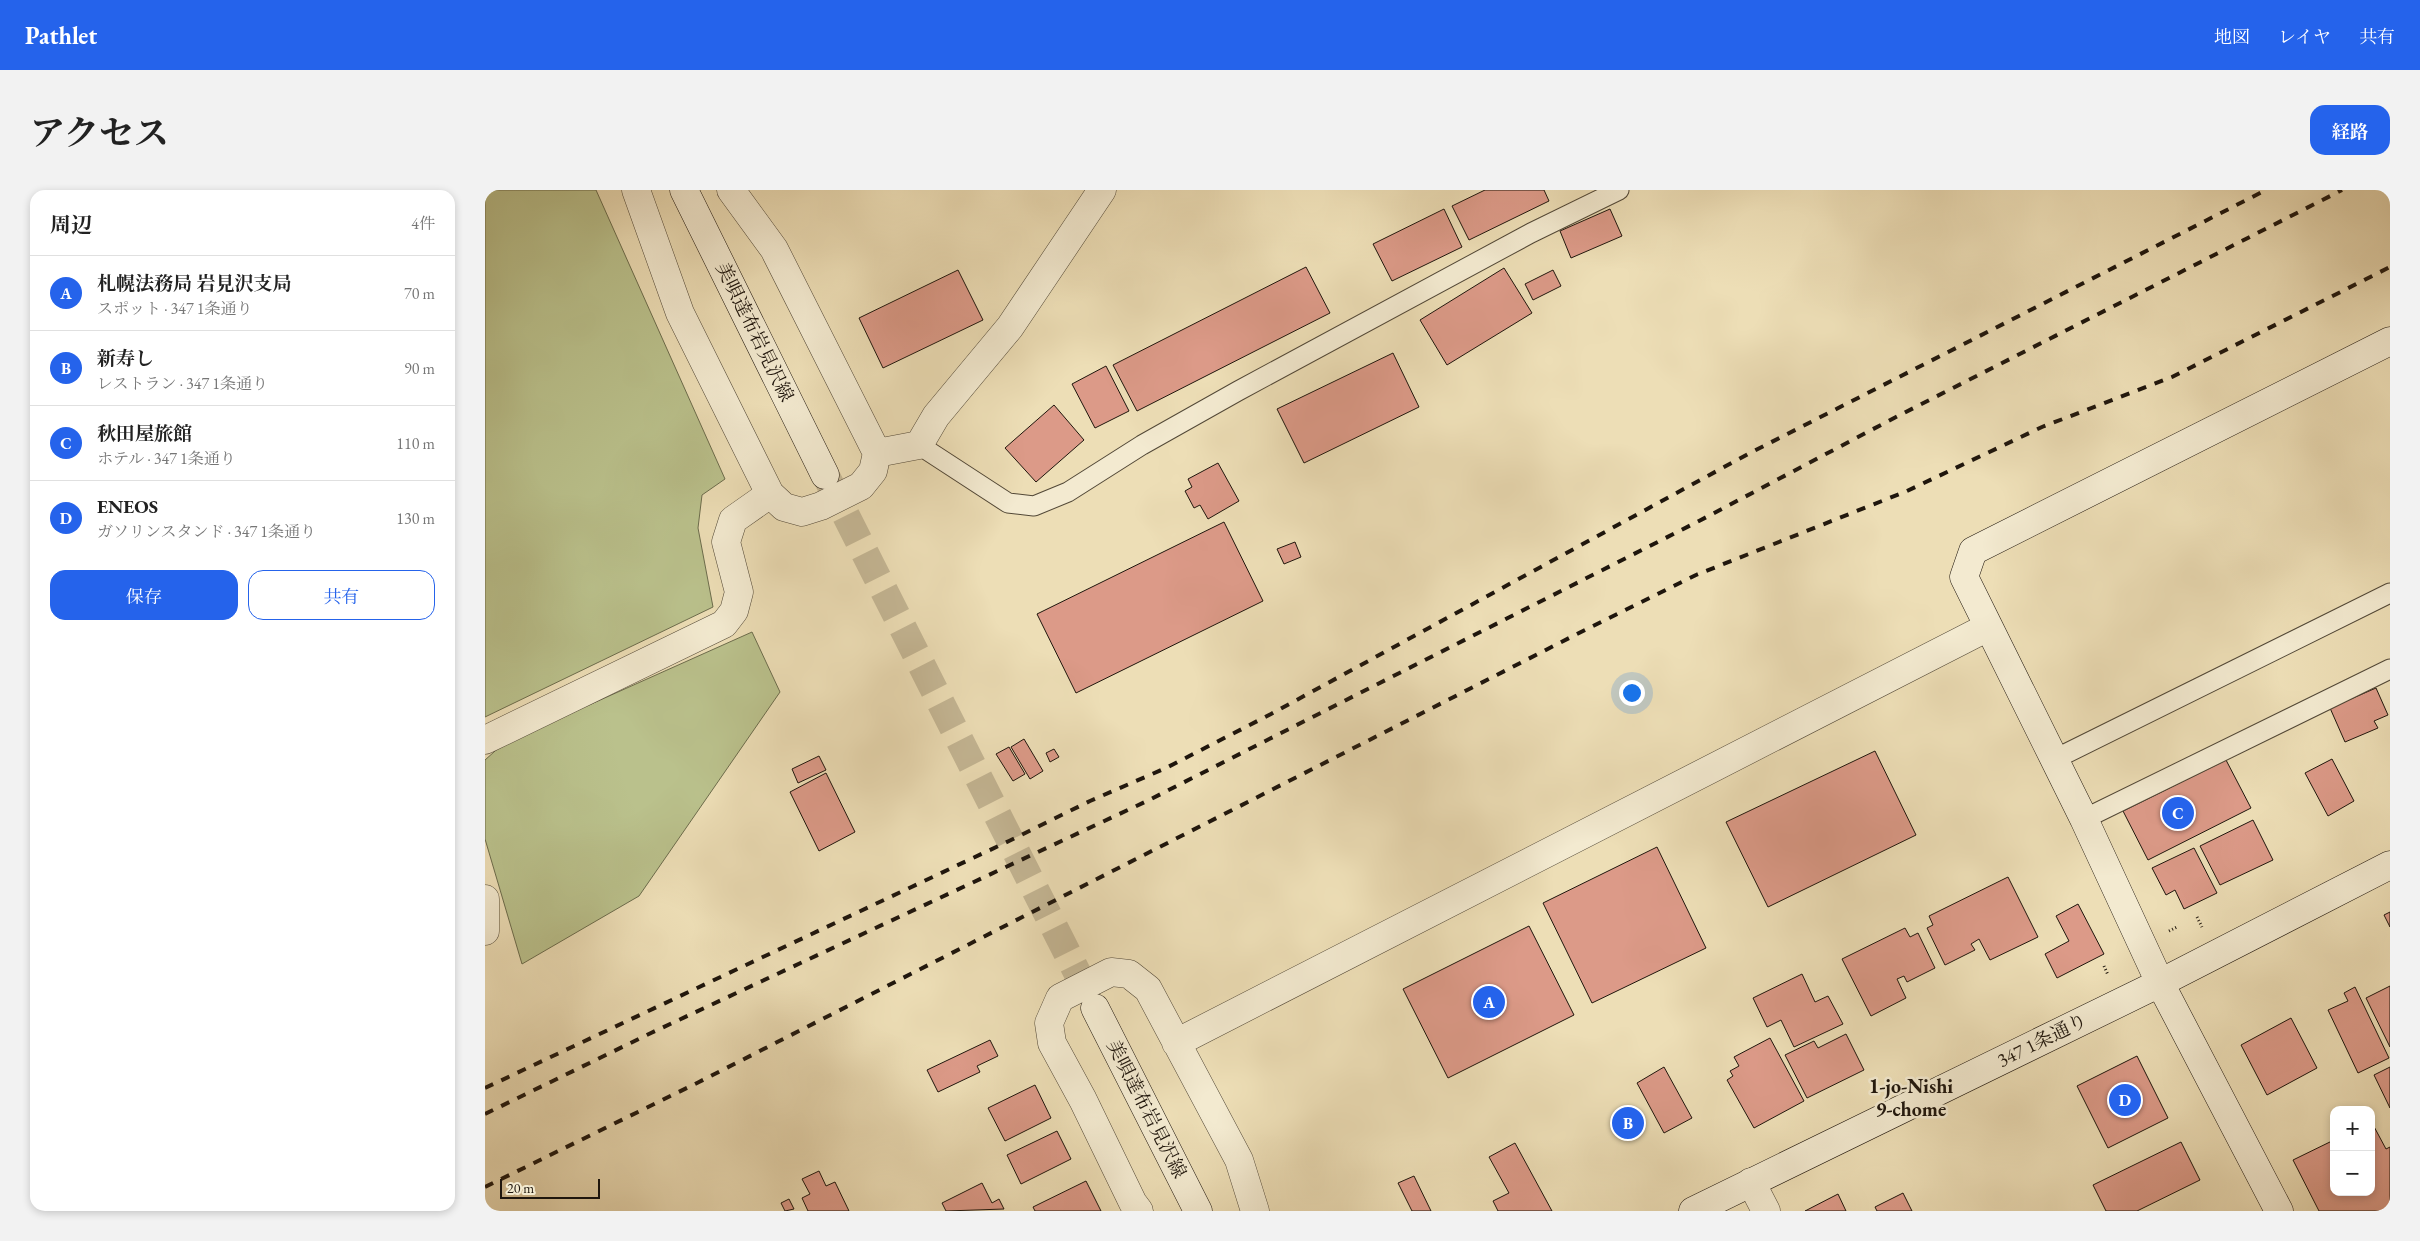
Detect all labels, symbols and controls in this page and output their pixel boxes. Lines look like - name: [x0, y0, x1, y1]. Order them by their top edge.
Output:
- text: Pathlet: [25, 20, 97, 51]
- text: 地図: [2214, 25, 2250, 48]
- text: レイヤ: [2278, 25, 2331, 48]
- text: 共有: [2359, 25, 2395, 48]
- button: 経路: [2310, 105, 2390, 155]
- text: アクセス: [30, 110, 169, 155]
- text: 周辺: [50, 211, 92, 238]
- text: 4件: [411, 213, 435, 234]
- street label: 美唄達布岩見沢線: [710, 258, 800, 406]
- text: 札幌法務局 岩見沢支局: [97, 271, 292, 296]
- text: A: [60, 283, 72, 304]
- text: 70 m: [404, 283, 435, 304]
- text: スポット · 347 1条通り: [97, 298, 253, 319]
- text: 新寿し: [97, 346, 154, 371]
- text: B: [61, 358, 71, 379]
- text: 90 m: [404, 358, 435, 379]
- text: レストラン · 347 1条通り: [97, 373, 268, 394]
- text: 秋田屋旅館: [97, 421, 192, 446]
- text: C: [60, 433, 72, 454]
- text: 110 m: [396, 433, 435, 454]
- text: ホテル · 347 1条通り: [97, 448, 236, 469]
- text: ENEOS: [97, 494, 158, 519]
- text: D: [60, 508, 72, 529]
- text: 130 m: [396, 508, 435, 529]
- text: ガソリンスタンド · 347 1条通り: [97, 521, 316, 542]
- button: 保存: [50, 570, 238, 620]
- button: 共有: [248, 570, 435, 620]
- your location: [1619, 680, 1645, 706]
- pin: C: [2162, 794, 2194, 832]
- pin: A: [1473, 983, 1505, 1021]
- street label: 347 1条通り: [1993, 1007, 2091, 1073]
- street label: 美唄達布岩見沢線: [1101, 1036, 1193, 1182]
- district label: 1-jo-Nishi 9-chome: [1869, 1073, 1953, 1122]
- pin: D: [2109, 1081, 2141, 1119]
- pin: B: [1612, 1104, 1644, 1142]
- map controls: [2330, 1106, 2375, 1196]
- button: +: [2330, 1106, 2375, 1151]
- button: −: [2330, 1151, 2375, 1196]
- scale bar: [500, 1176, 600, 1199]
- text: 20 m: [507, 1179, 534, 1197]

